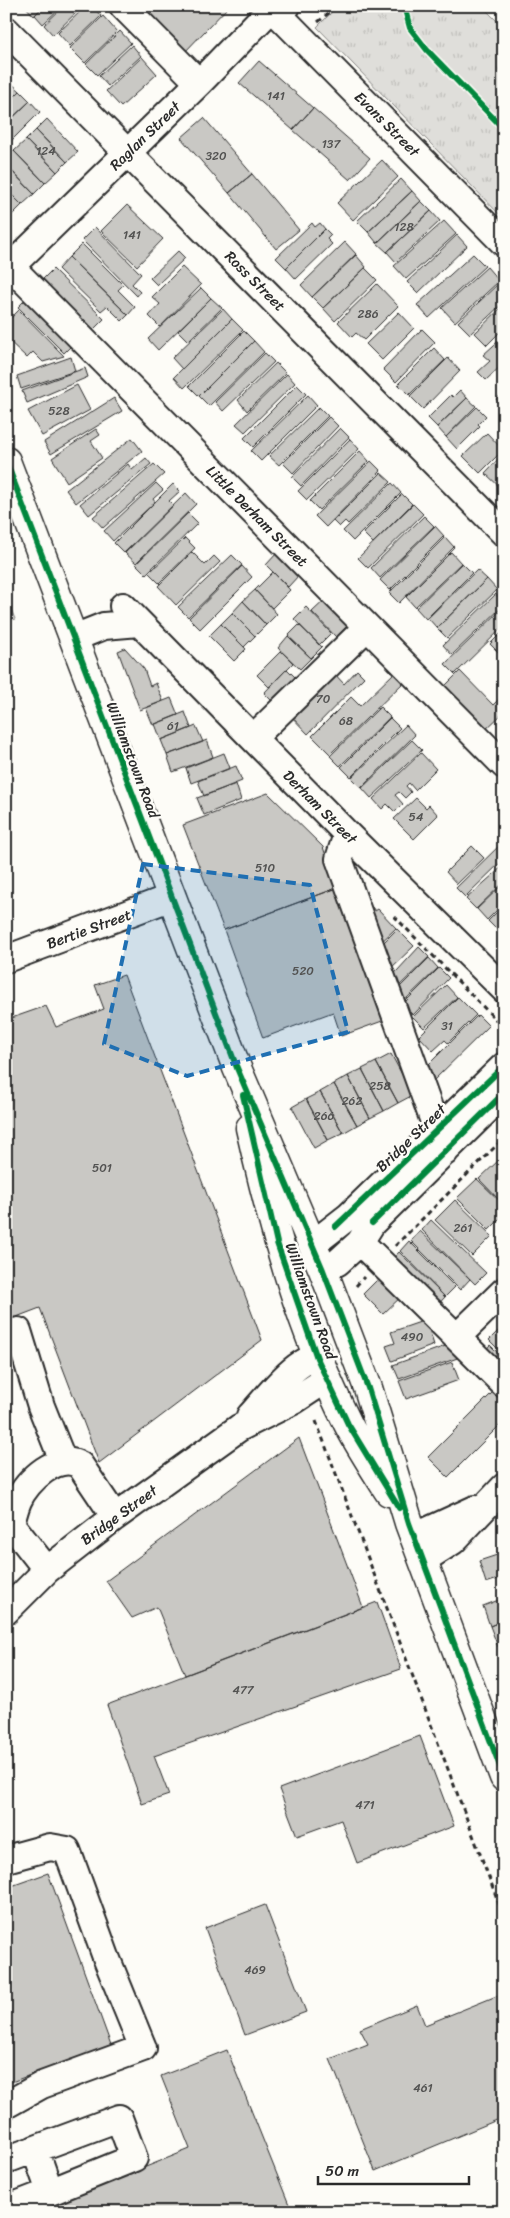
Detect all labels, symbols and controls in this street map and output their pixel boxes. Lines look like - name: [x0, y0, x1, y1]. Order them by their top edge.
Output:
- house number: 141: [267, 85, 285, 107]
- street label: Evans Street: [348, 85, 427, 164]
- street label: Raglan Street: [103, 94, 188, 177]
- house number: 137: [322, 133, 341, 155]
- house number: 124: [36, 140, 56, 162]
- house number: 320: [205, 145, 227, 167]
- house number: 128: [394, 216, 414, 238]
- house number: 141: [123, 224, 141, 246]
- street label: Ross Street: [218, 244, 292, 318]
- house number: 286: [358, 303, 379, 325]
- house number: 528: [48, 400, 70, 422]
- street label: Little Derham Street: [200, 459, 315, 574]
- house number: 70: [316, 688, 331, 710]
- street label: Williamstown Road: [99, 698, 168, 823]
- house number: 68: [339, 710, 353, 732]
- house number: 61: [167, 715, 179, 737]
- street label: Derham Street: [277, 764, 364, 851]
- house number: 54: [409, 806, 424, 828]
- house number: 510: [255, 857, 275, 879]
- street label: Bertie Street: [43, 901, 136, 956]
- house number: 520: [292, 960, 314, 982]
- house number: 31: [441, 1015, 453, 1037]
- house number: 258: [369, 1075, 391, 1097]
- house number: 262: [342, 1090, 362, 1112]
- street label: Bridge Street: [370, 1097, 453, 1179]
- house number: 266: [314, 1105, 334, 1127]
- house number: 501: [92, 1157, 112, 1179]
- house number: 261: [454, 1217, 472, 1239]
- street label: Williamstown Road: [278, 1239, 345, 1364]
- house number: 490: [401, 1326, 424, 1348]
- street label: Bridge Street: [75, 1477, 164, 1552]
- house number: 477: [232, 1679, 255, 1701]
- house number: 471: [355, 1794, 375, 1816]
- house number: 469: [244, 1959, 266, 1981]
- house number: 461: [413, 2077, 433, 2099]
- scale bar: [318, 2153, 469, 2185]
- text: 50 m: [325, 2158, 360, 2184]

